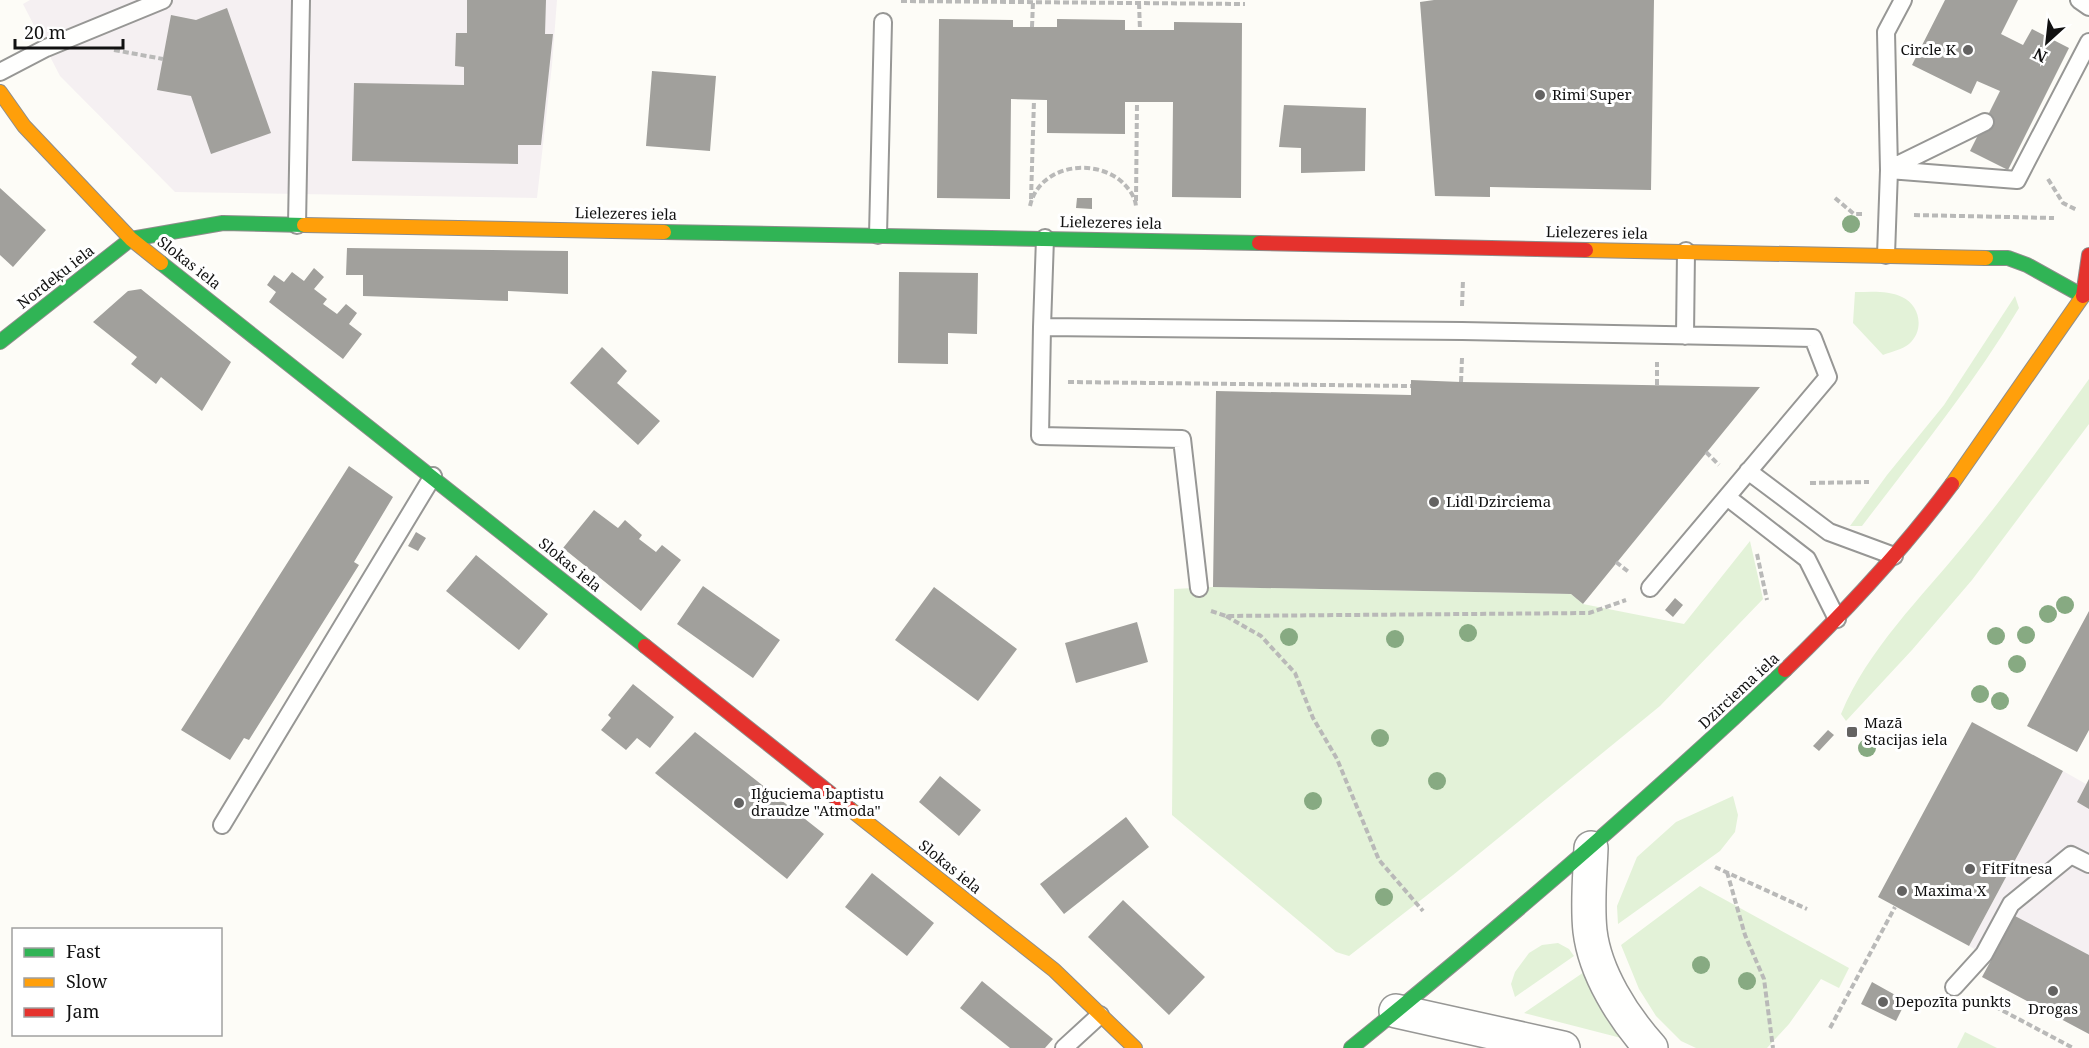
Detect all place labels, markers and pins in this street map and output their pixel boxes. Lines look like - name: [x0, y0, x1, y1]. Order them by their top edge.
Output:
- place label: Circle K: [1900, 39, 1956, 59]
- marker: Circle K: [1961, 43, 1975, 57]
- place label: Rimi Super: [1552, 84, 1632, 104]
- marker: Rimi Super: [1533, 88, 1547, 102]
- place label: Lidl Dzirciema: [1446, 491, 1551, 511]
- marker: Lidl Dzirciema: [1427, 495, 1441, 509]
- place label: Mazā Stacijas iela: [1864, 712, 1948, 749]
- marker: Mazā Stacijas iela: [1845, 725, 1859, 739]
- place label: Iļģuciema baptistu draudze "Atmoda": [751, 783, 884, 820]
- marker: Iļģuciema baptistu draudze "Atmoda": [732, 796, 746, 810]
- place label: FitFitnesa: [1982, 858, 2053, 878]
- marker: FitFitnesa: [1963, 862, 1977, 876]
- place label: Maxima X: [1914, 880, 1987, 900]
- marker: Maxima X: [1895, 884, 1909, 898]
- marker: Drogas: [2046, 984, 2060, 998]
- place label: Depozīta punkts: [1895, 991, 2011, 1011]
- marker: Depozīta punkts: [1876, 995, 1890, 1009]
- place label: Drogas: [2028, 998, 2078, 1018]

